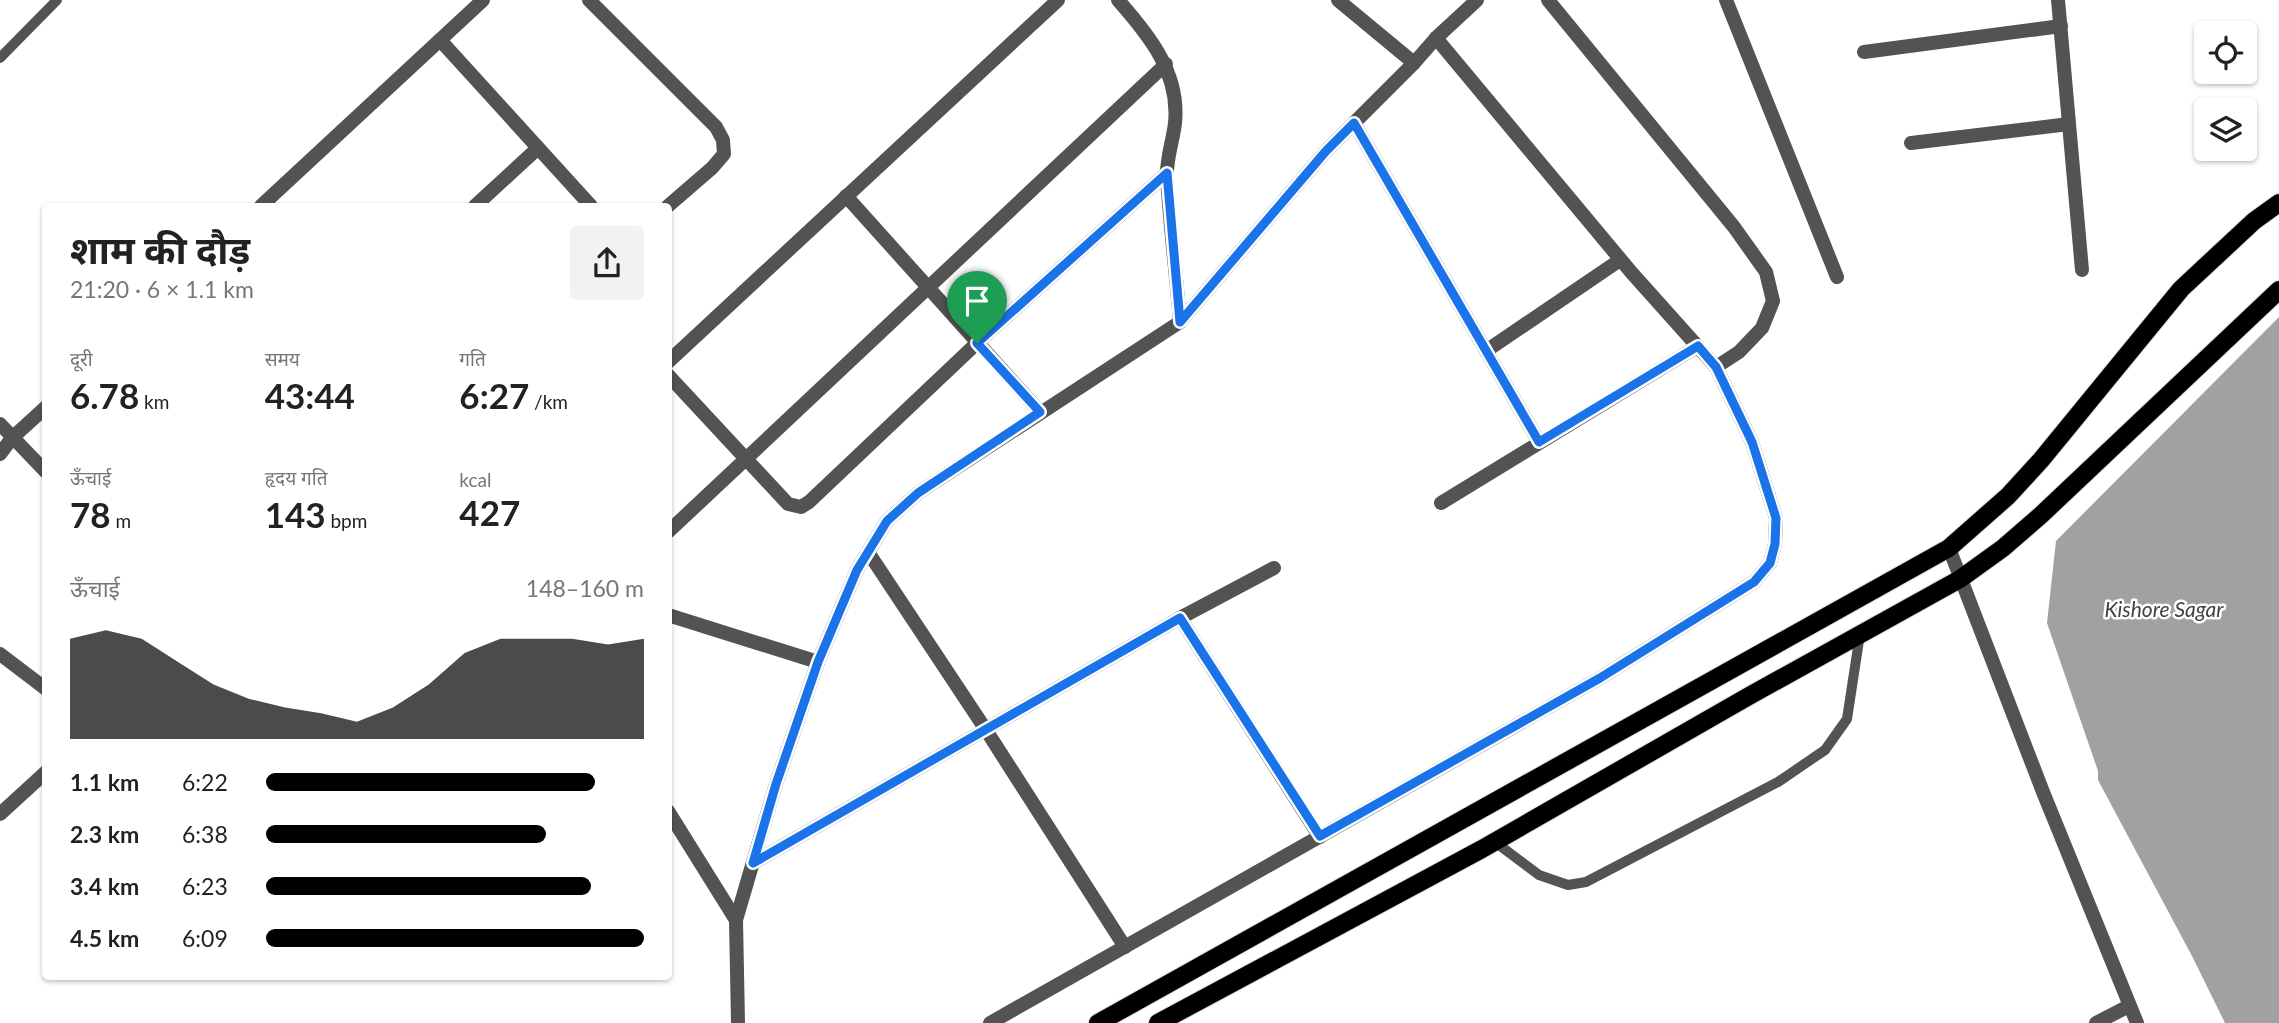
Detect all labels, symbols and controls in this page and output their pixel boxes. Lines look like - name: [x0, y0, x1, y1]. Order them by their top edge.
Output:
- map controls: [2194, 21, 2257, 161]
- button: locate: [2194, 21, 2257, 84]
- button: layers: [2194, 98, 2257, 161]
- text: शाम की दौड़: [70, 226, 250, 272]
- button: share: [570, 226, 644, 300]
- pin: [947, 271, 1007, 343]
- text: 21:20 · 6 × 1.1 km: [70, 275, 254, 303]
- icon: arrive: [958, 282, 996, 320]
- text: दूरी: [70, 347, 93, 370]
- text: समय: [265, 347, 300, 370]
- text: गति: [459, 347, 486, 370]
- text: 6.78: [70, 374, 139, 416]
- text: 43:44: [265, 374, 355, 416]
- text: 6:27: [459, 374, 529, 416]
- text: km: [139, 390, 169, 413]
- text: /km: [529, 390, 568, 413]
- text: ऊँचाई: [70, 466, 111, 489]
- text: हृदय गति: [265, 466, 328, 489]
- text: kcal: [459, 468, 491, 491]
- text: 427: [459, 491, 520, 533]
- text: 78: [70, 493, 111, 535]
- text: 143: [265, 493, 326, 535]
- text: m: [111, 509, 131, 532]
- text: bpm: [326, 509, 367, 532]
- text: ऊँचाई: [70, 574, 120, 602]
- text: 148–160 m: [526, 574, 644, 602]
- water label: Kishore Sagar: [2104, 596, 2224, 621]
- text: 1.1 km: [70, 768, 139, 796]
- text: 6:22: [182, 768, 228, 796]
- text: 2.3 km: [70, 820, 139, 848]
- text: 6:38: [182, 820, 228, 848]
- text: 3.4 km: [70, 872, 139, 900]
- text: 6:23: [182, 872, 228, 900]
- text: 4.5 km: [70, 924, 139, 952]
- text: 6:09: [182, 924, 228, 952]

